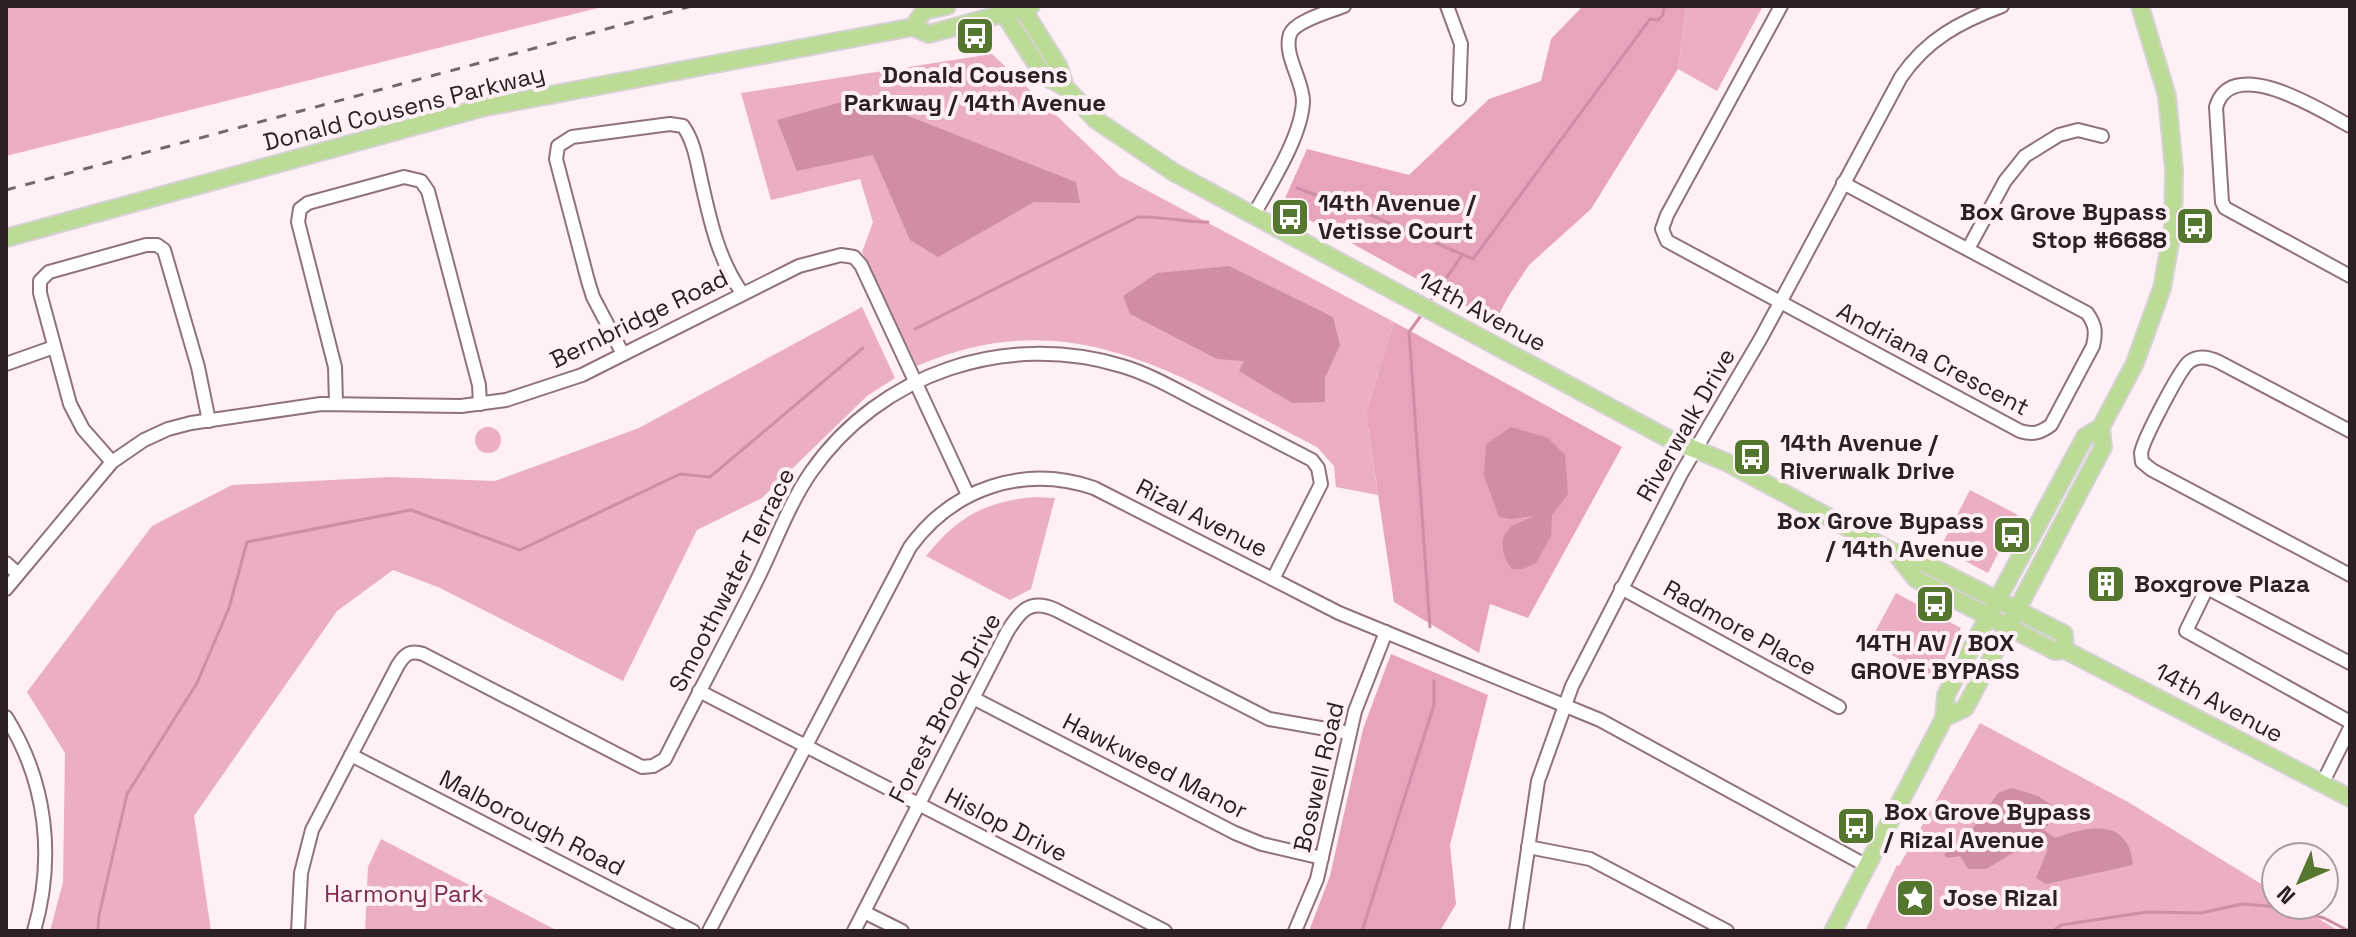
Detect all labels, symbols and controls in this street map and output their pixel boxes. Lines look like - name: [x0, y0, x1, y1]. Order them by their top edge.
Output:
- bus stop icon: Donald Cousens Parkway / 14th Avenue: [954, 15, 996, 57]
- street label: Donald Cousens Parkway: [260, 57, 548, 158]
- place label: Donald Cousens Parkway / 14th Avenue: [844, 59, 1106, 118]
- place label: 14th Avenue / Vetisse Court: [1318, 187, 1477, 246]
- bus stop icon: 14th Avenue / Vetisse Court: [1269, 196, 1311, 238]
- place label: Box Grove Bypass Stop #6688: [1960, 196, 2167, 255]
- bus stop icon: Box Grove Bypass Stop #6688: [2174, 205, 2216, 247]
- street label: Bernbridge Road: [545, 262, 733, 375]
- street label: 14th Avenue: [1413, 265, 1552, 358]
- street label: Andriana Crescent: [1832, 295, 2035, 422]
- street label: Riverwalk Drive: [1629, 343, 1742, 507]
- place label: 14th Avenue / Riverwalk Drive: [1780, 427, 1955, 486]
- bus stop icon: 14th Avenue / Riverwalk Drive: [1731, 436, 1773, 478]
- street label: Smoothwater Terrace: [662, 463, 802, 697]
- street label: Rizal Avenue: [1131, 471, 1273, 564]
- place label: Box Grove Bypass / 14th Avenue: [1777, 505, 1984, 564]
- bus stop icon: Box Grove Bypass / 14th Avenue: [1991, 514, 2033, 556]
- building icon: Boxgrove Plaza: [2085, 563, 2127, 605]
- place label: Boxgrove Plaza: [2134, 568, 2310, 599]
- street label: Radmore Place: [1658, 573, 1822, 683]
- bus stop icon: 14TH AV / BOX GROVE BYPASS: [1914, 583, 1956, 625]
- street label: Forest Brook Drive: [881, 607, 1008, 808]
- place label: 14TH AV / BOX GROVE BYPASS: [1850, 627, 2020, 686]
- street label: 14th Avenue: [2150, 656, 2289, 749]
- street label: Boswell Road: [1286, 699, 1351, 855]
- street label: Hawkweed Manor: [1057, 706, 1253, 826]
- street label: Malborough Road: [434, 762, 630, 883]
- street label: Hislop Drive: [939, 780, 1073, 869]
- place label: Box Grove Bypass / Rizal Avenue: [1883, 796, 2091, 855]
- bus stop icon: Box Grove Bypass / Rizal Avenue: [1835, 805, 1877, 847]
- north arrow: [2260, 841, 2340, 921]
- place icon: Jose Rizal: [1894, 877, 1936, 919]
- park label: Harmony Park: [324, 878, 484, 909]
- text: N: [2271, 880, 2301, 910]
- place label: Jose Rizal: [1943, 882, 2058, 913]

